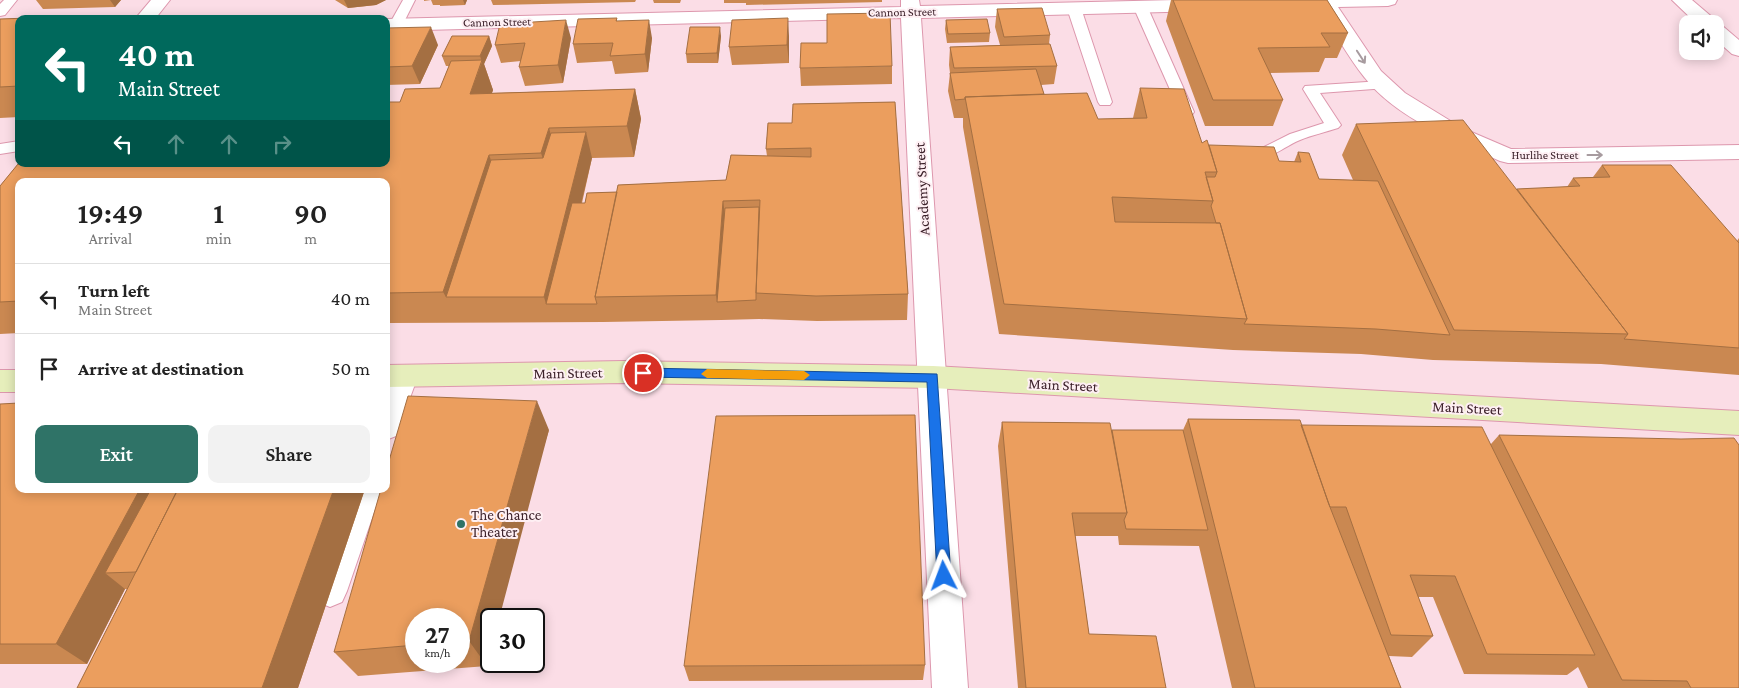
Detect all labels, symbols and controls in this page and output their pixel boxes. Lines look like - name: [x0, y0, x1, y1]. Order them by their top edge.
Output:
- street label: Cannon Street: [868, 4, 937, 20]
- street label: Cannon Street: [463, 14, 532, 30]
- map controls: [1679, 15, 1724, 60]
- button: sound: [1679, 15, 1724, 60]
- icon: left: [35, 35, 100, 100]
- text: 40 m: [118, 35, 195, 74]
- one-way arrow: [1356, 50, 1366, 64]
- text: Main Street: [118, 76, 220, 101]
- icon: left: [109, 130, 137, 158]
- icon: ahead: [162, 130, 190, 158]
- icon: ahead: [215, 130, 243, 158]
- icon: right: [268, 130, 296, 158]
- street label: Academy Street: [912, 141, 933, 236]
- street label: Hurlihe Street: [1512, 148, 1579, 162]
- one-way arrow: [1586, 150, 1603, 160]
- text: 19:49: [77, 196, 143, 229]
- text: 1: [213, 196, 224, 229]
- text: 90: [294, 196, 328, 229]
- text: Arrival: [89, 230, 132, 247]
- text: min: [206, 230, 232, 247]
- text: m: [304, 230, 317, 247]
- text: Turn left: [78, 280, 150, 301]
- icon: left: [35, 285, 63, 313]
- text: 40 m: [331, 288, 370, 309]
- text: Main Street: [78, 301, 152, 318]
- pin: [622, 352, 664, 394]
- icon: arrive: [35, 355, 63, 383]
- text: Arrive at destination: [78, 358, 244, 379]
- text: 50 m: [331, 358, 370, 379]
- icon: arrive: [629, 359, 657, 387]
- street label: Main Street: [533, 364, 604, 382]
- street label: Main Street: [1028, 375, 1099, 395]
- street label: Main Street: [1432, 398, 1503, 418]
- button: Exit: [35, 425, 198, 483]
- button: Share: [208, 425, 370, 483]
- place label: The Chance Theater: [471, 507, 542, 540]
- marker: The Chance Theater: [455, 518, 467, 530]
- position arrow: [917, 549, 969, 601]
- speed limit sign: 30: [480, 608, 545, 673]
- text: 27: [425, 621, 450, 648]
- text: km/h: [425, 646, 450, 660]

